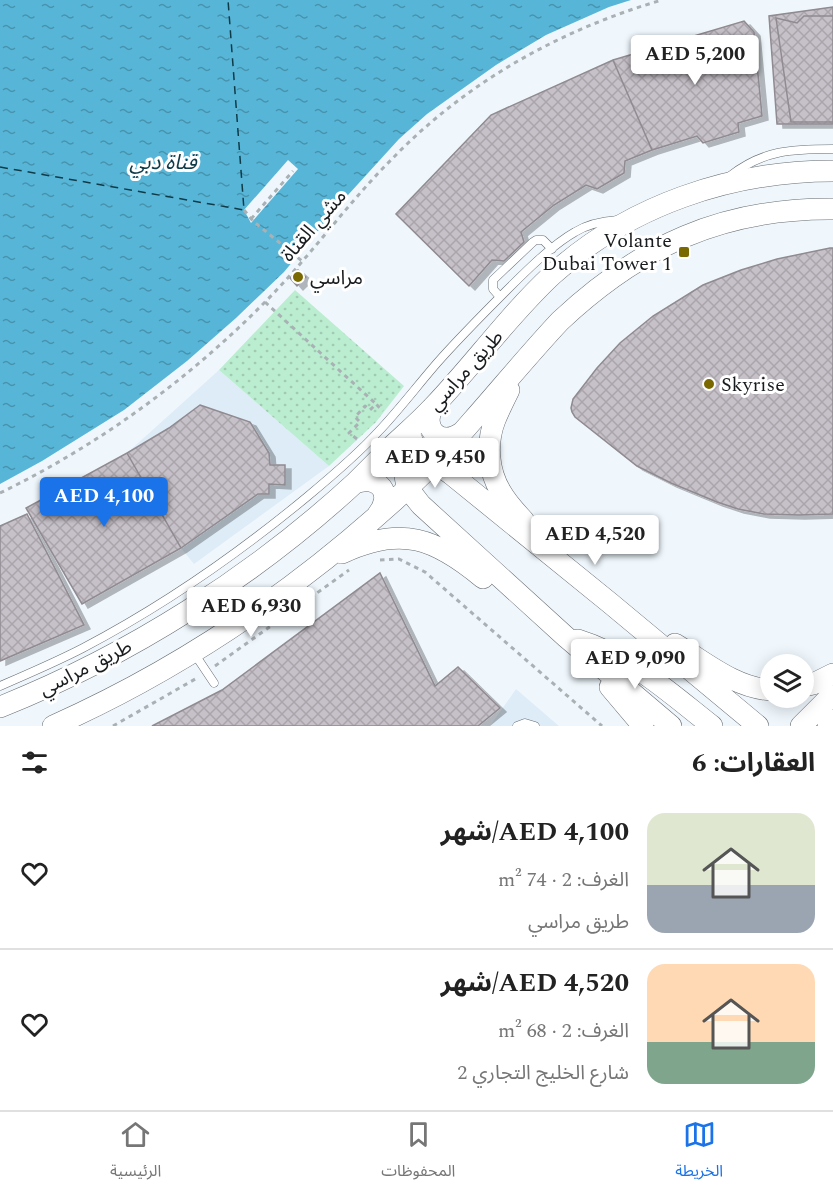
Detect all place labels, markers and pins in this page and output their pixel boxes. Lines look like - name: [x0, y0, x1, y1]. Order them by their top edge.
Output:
- pin: AED 5,200: [626, 35, 764, 86]
- place label: Volante Dubai Tower 1: [542, 226, 672, 279]
- marker: Volante Dubai Tower 1: [677, 245, 691, 259]
- place label: مراسي: [310, 263, 363, 293]
- marker: مراسي: [291, 270, 305, 284]
- place label: Skyrise: [721, 370, 785, 400]
- marker: Skyrise: [702, 377, 716, 391]
- pin: AED 9,450: [366, 438, 504, 489]
- pin: AED 4,100: [35, 477, 173, 528]
- pin: AED 4,520: [526, 515, 664, 566]
- pin: AED 6,930: [182, 587, 320, 638]
- pin: AED 9,090: [566, 639, 704, 690]

